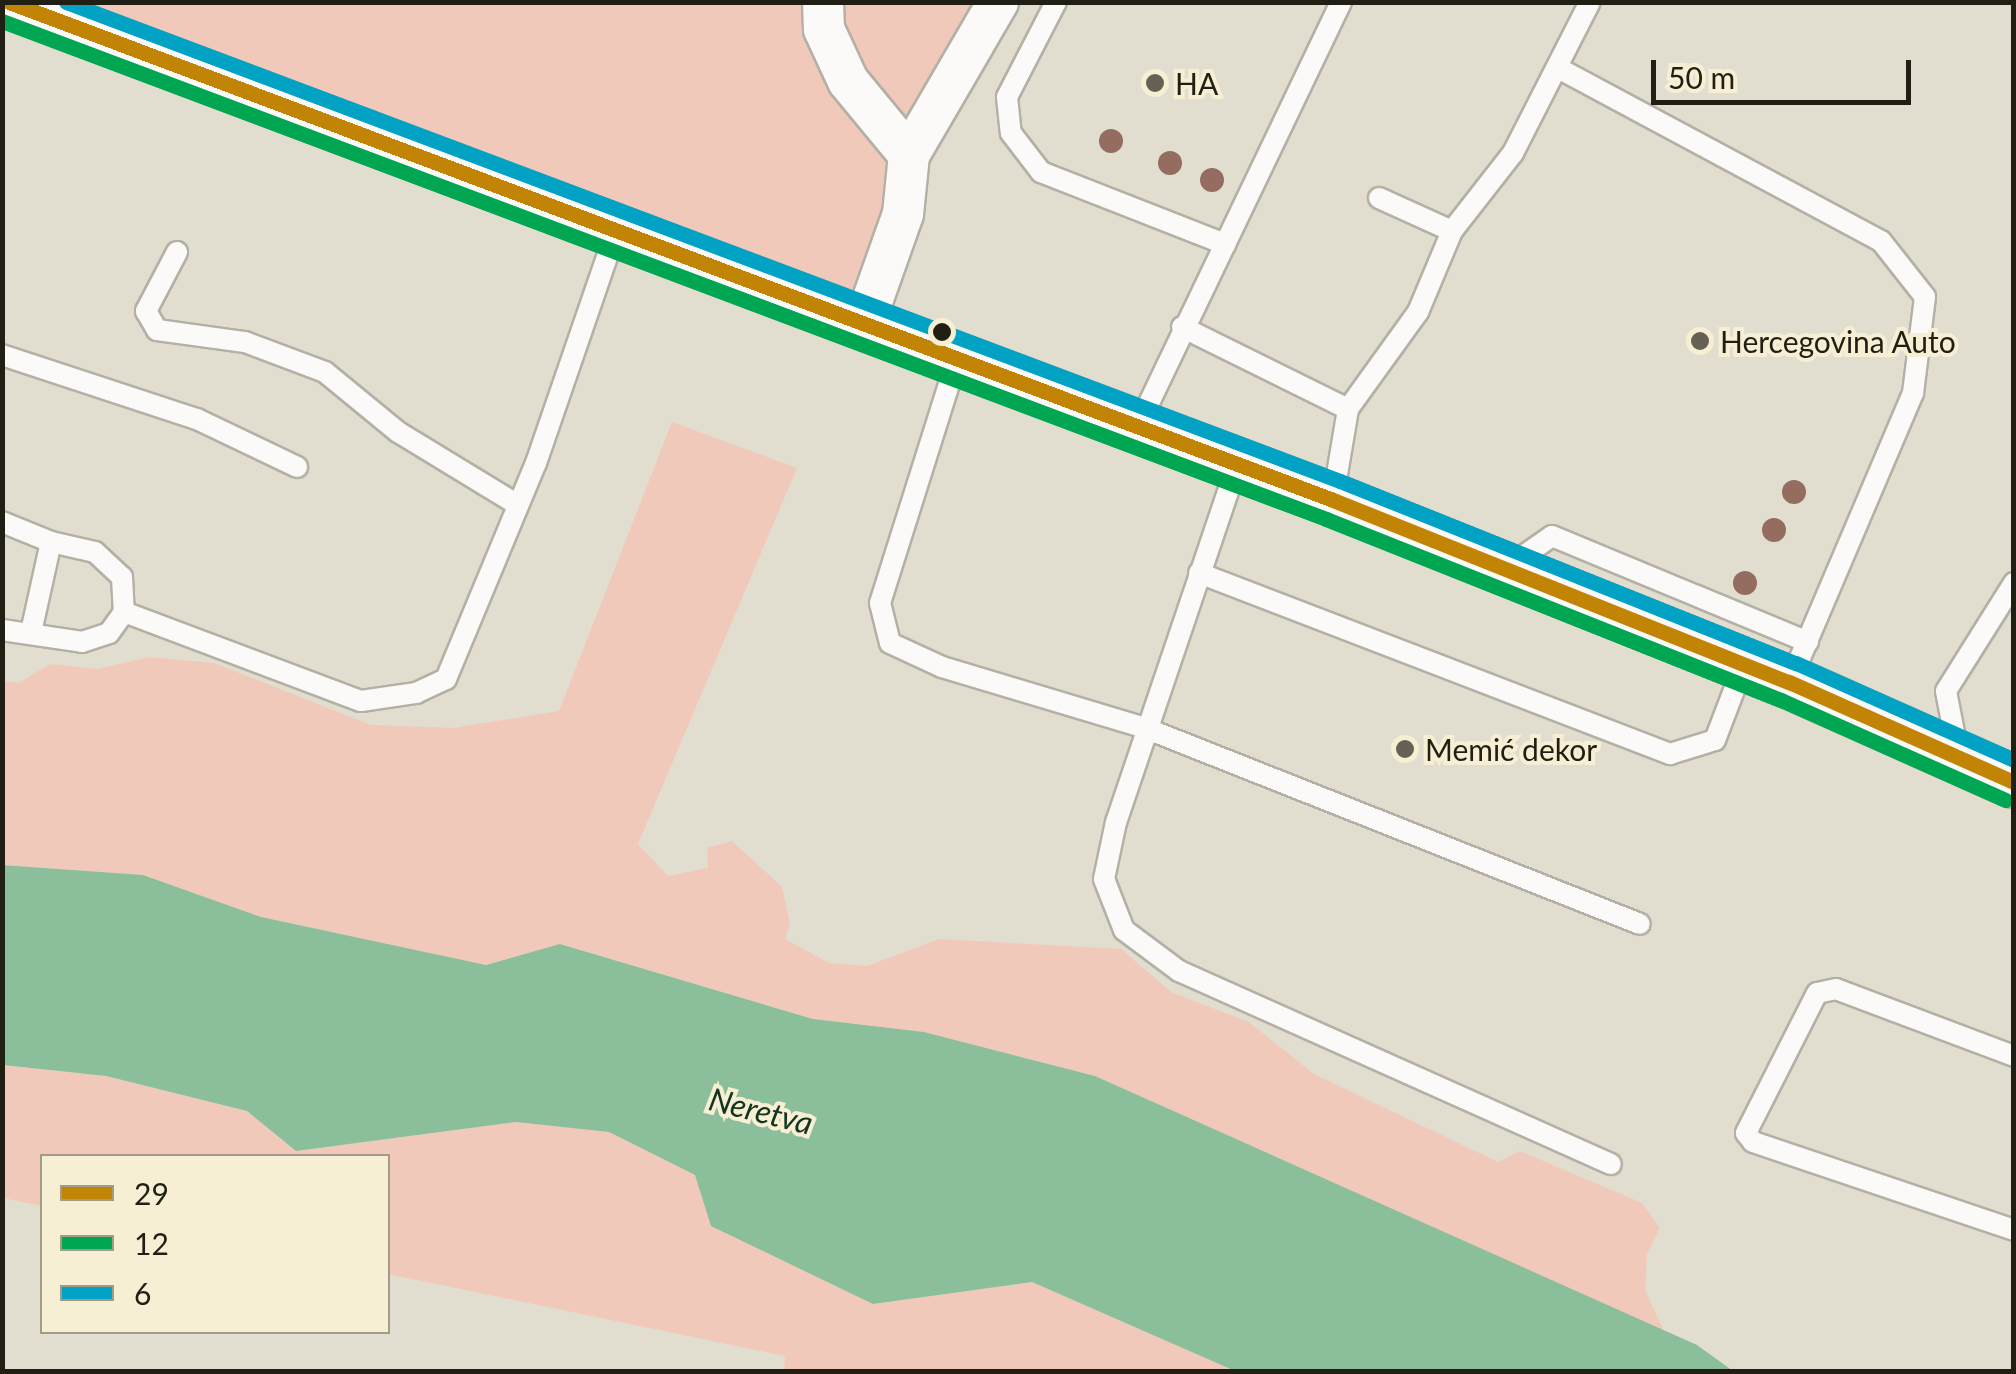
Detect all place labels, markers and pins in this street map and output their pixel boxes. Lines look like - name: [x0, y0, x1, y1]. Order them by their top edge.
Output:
- place label: HA: [1175, 65, 1218, 101]
- marker: HA: [1144, 72, 1166, 94]
- unlabelled marker: [932, 322, 952, 342]
- place label: Hercegovina Auto: [1720, 323, 1957, 359]
- marker: Hercegovina Auto: [1689, 330, 1711, 352]
- place label: Memić dekor: [1425, 731, 1597, 767]
- marker: Memić dekor: [1394, 738, 1416, 760]

